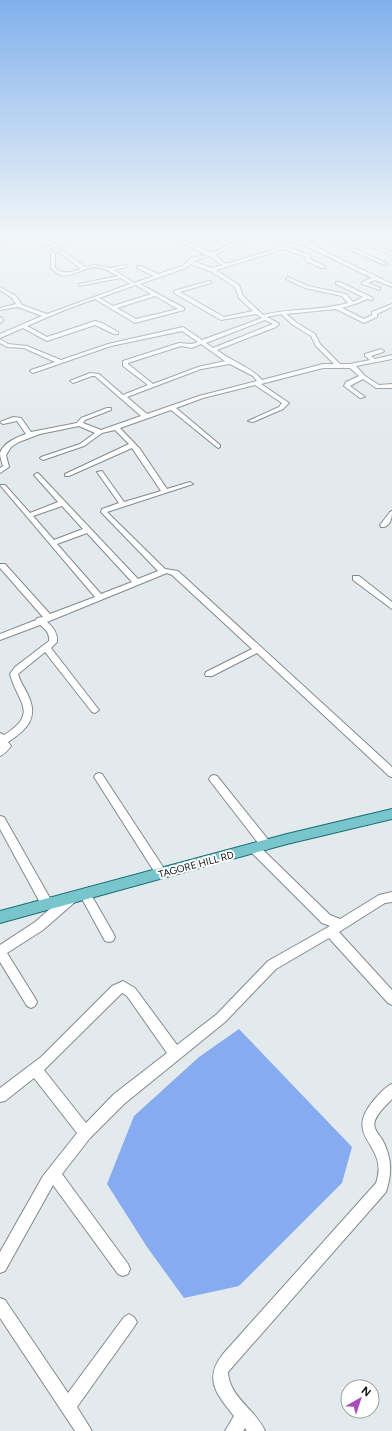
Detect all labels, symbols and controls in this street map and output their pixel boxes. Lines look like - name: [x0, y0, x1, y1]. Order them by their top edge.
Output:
- street label: TAGORE HILL RD: [157, 848, 235, 881]
- north arrow: [340, 1379, 380, 1419]
- text: N: [359, 1384, 373, 1399]

